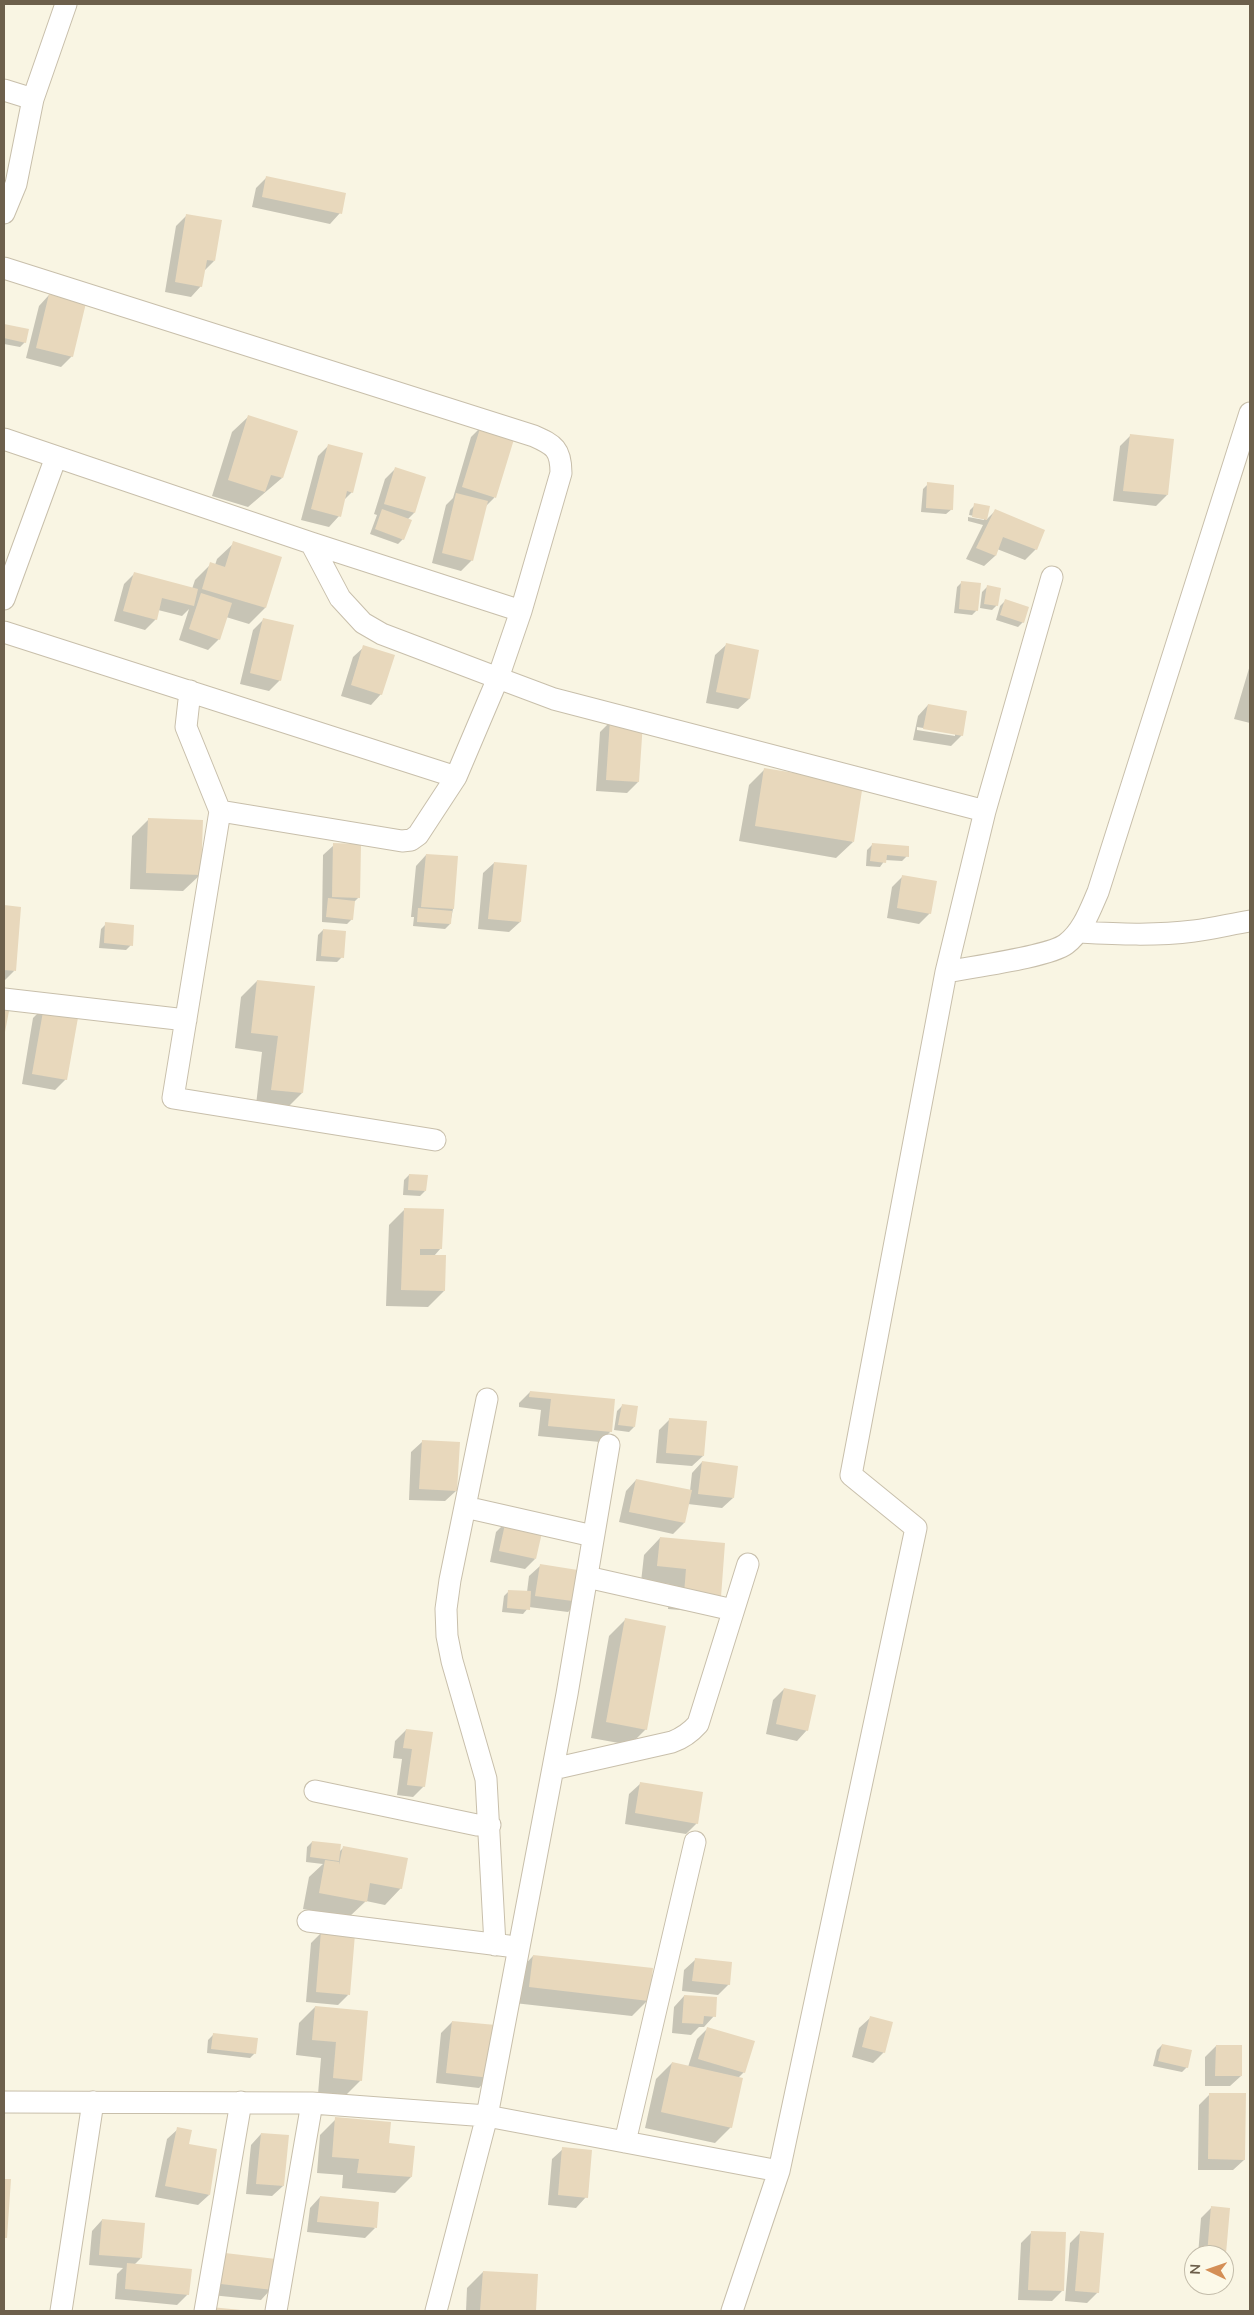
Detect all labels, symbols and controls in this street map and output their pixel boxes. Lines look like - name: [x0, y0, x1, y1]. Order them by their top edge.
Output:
- north arrow: [1184, 2245, 1234, 2295]
- text: N: [1186, 2264, 1204, 2275]

